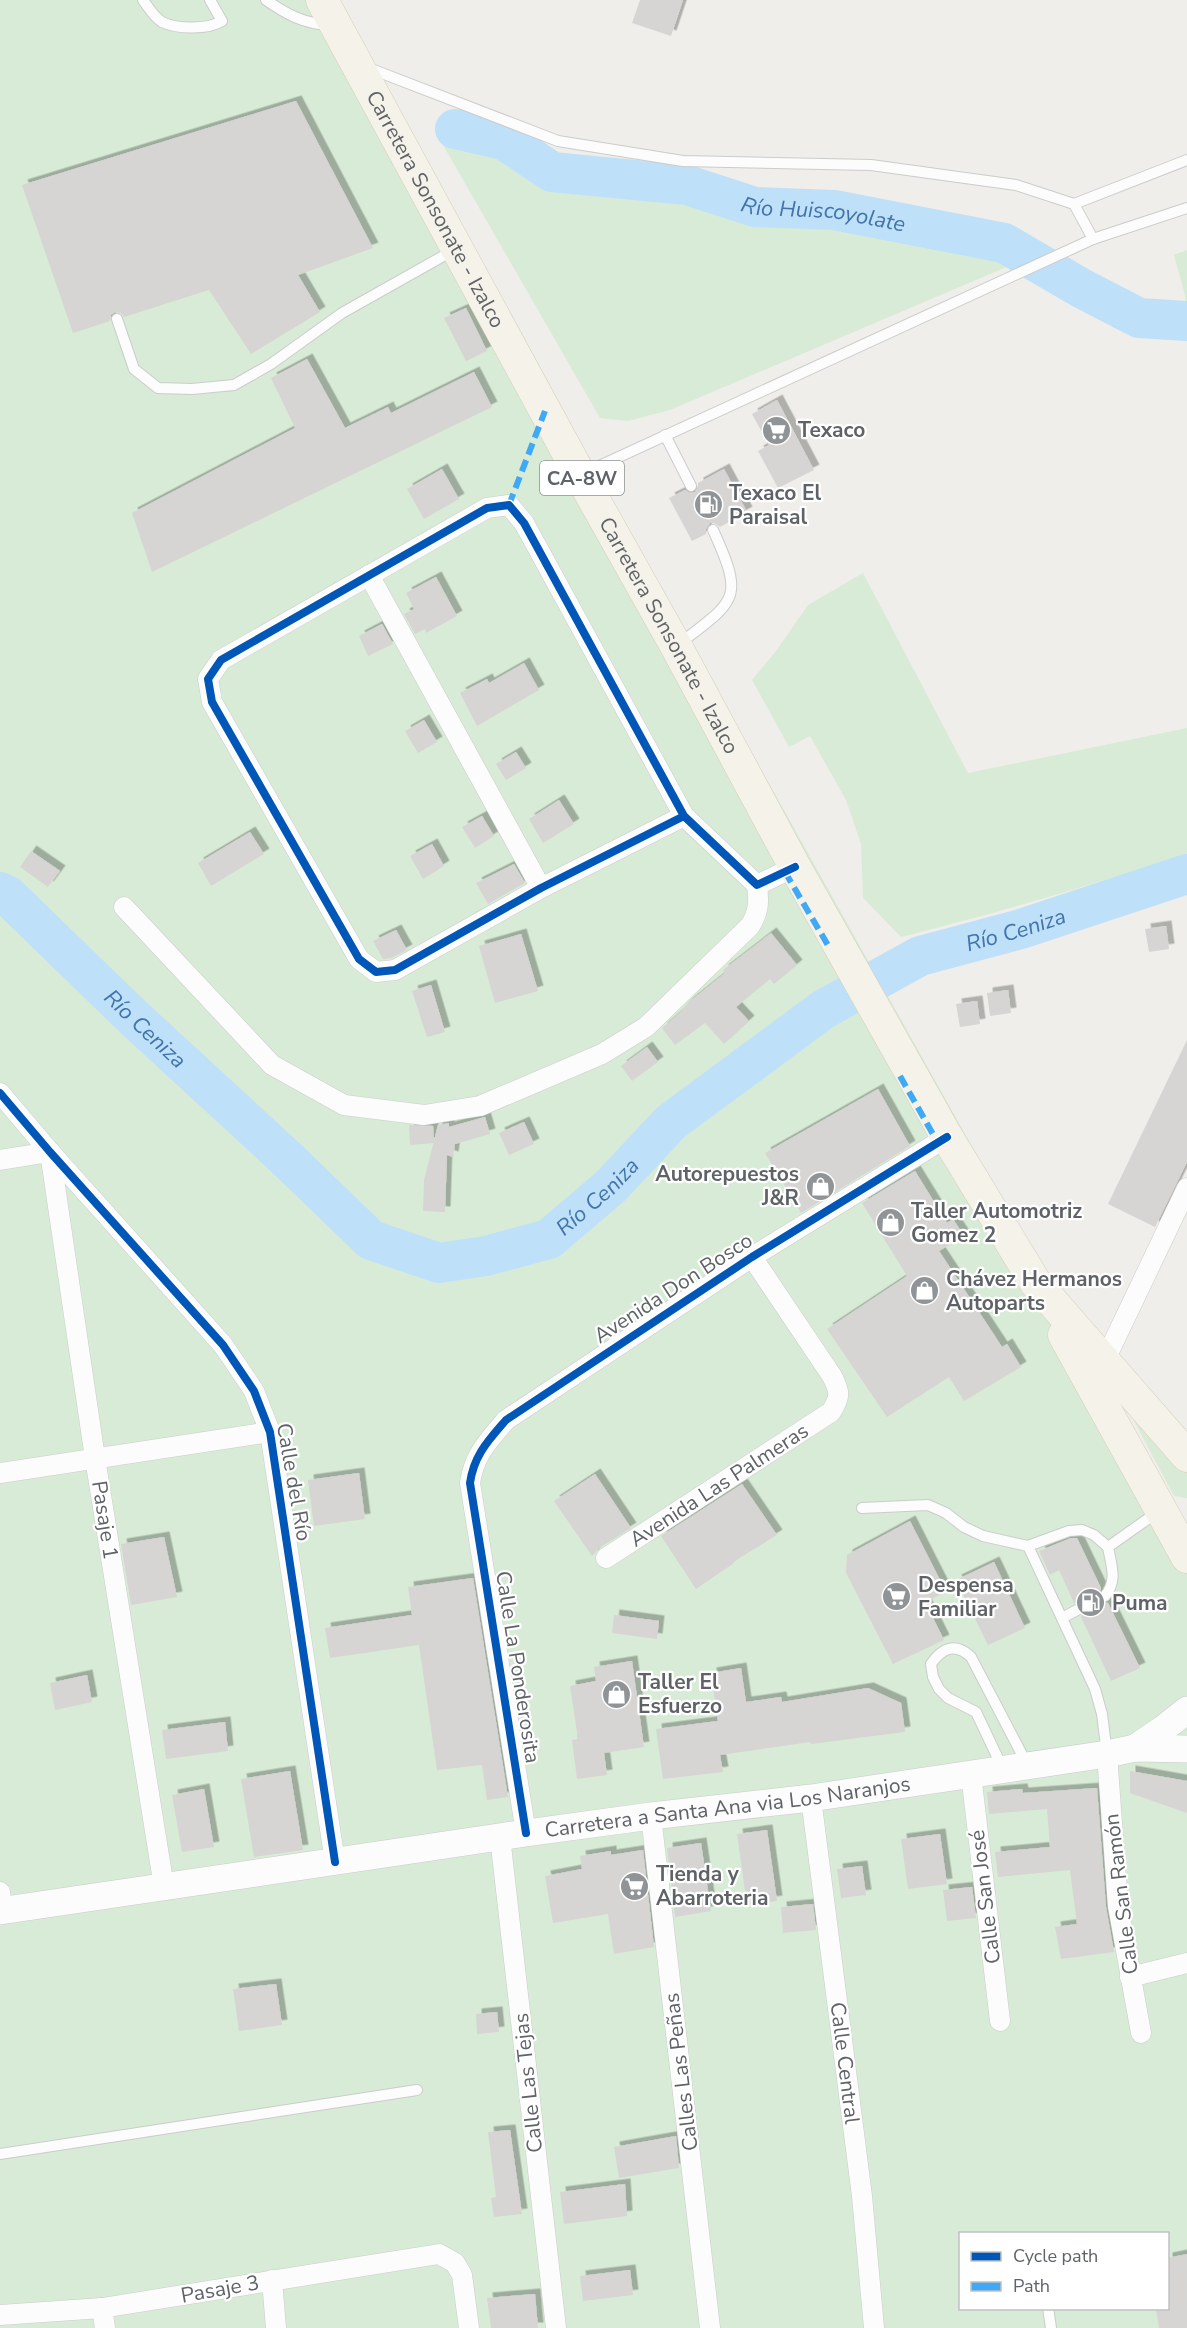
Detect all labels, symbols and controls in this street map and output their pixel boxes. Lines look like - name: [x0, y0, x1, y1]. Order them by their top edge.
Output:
- street label: Carretera Sonsonate - Izalco: [360, 85, 511, 333]
- water label: Río Huiscoyolate: [737, 189, 908, 240]
- supermarket icon: Texaco: [761, 414, 793, 446]
- place label: Texaco: [798, 416, 865, 444]
- road number: CA-8W: [540, 461, 624, 495]
- place label: Texaco El Paraisal: [729, 479, 822, 531]
- fuel station icon: Texaco El Paraisal: [692, 489, 724, 521]
- street label: Carretera Sonsonate - Izalco: [592, 512, 746, 759]
- water label: Río Ceniza: [963, 901, 1070, 959]
- water label: Río Ceniza: [97, 983, 193, 1075]
- water label: Río Ceniza: [550, 1151, 646, 1243]
- place label: Autorepuestos J&R: [655, 1160, 800, 1212]
- shop icon: Autorepuestos J&R: [804, 1170, 836, 1202]
- place label: Taller Automotriz Gomez 2: [911, 1197, 1082, 1249]
- shop icon: Taller Automotriz Gomez 2: [874, 1207, 906, 1239]
- street label: Avenida Don Bosco: [588, 1226, 758, 1350]
- place label: Chávez Hermanos Autoparts: [946, 1265, 1122, 1317]
- shop icon: Chávez Hermanos Autoparts: [909, 1275, 941, 1307]
- street label: Avenida Las Palmeras: [624, 1417, 814, 1553]
- street label: Calle del Río: [270, 1421, 318, 1543]
- street label: Pasaje 1: [85, 1479, 125, 1561]
- street label: Calle La Ponderosita: [489, 1569, 547, 1765]
- place label: Despensa Familiar: [918, 1571, 1014, 1623]
- supermarket icon: Despensa Familiar: [881, 1581, 913, 1613]
- fuel station icon: Puma: [1075, 1587, 1107, 1619]
- place label: Puma: [1112, 1589, 1168, 1617]
- place label: Taller El Esfuerzo: [638, 1668, 722, 1720]
- shop icon: Taller El Esfuerzo: [601, 1678, 633, 1710]
- street label: Carretera a Santa Ana via Los Naranjos: [543, 1769, 912, 1844]
- street label: Calle San Ramón: [1097, 1812, 1145, 1976]
- street label: Calle San José: [963, 1828, 1007, 1966]
- place label: Tienda y Abarroteria: [656, 1860, 768, 1912]
- supermarket icon: Tienda y Abarroteria: [619, 1870, 651, 1902]
- street label: Calles Las Peñas: [657, 1991, 705, 2153]
- street label: Calle Central: [824, 2001, 866, 2126]
- street label: Calle Las Tejas: [507, 2012, 549, 2154]
- legend: [959, 2232, 1169, 2310]
- text: Cycle path: [1013, 2244, 1098, 2268]
- street label: Pasaje 3: [179, 2268, 261, 2310]
- text: Path: [1013, 2274, 1050, 2298]

